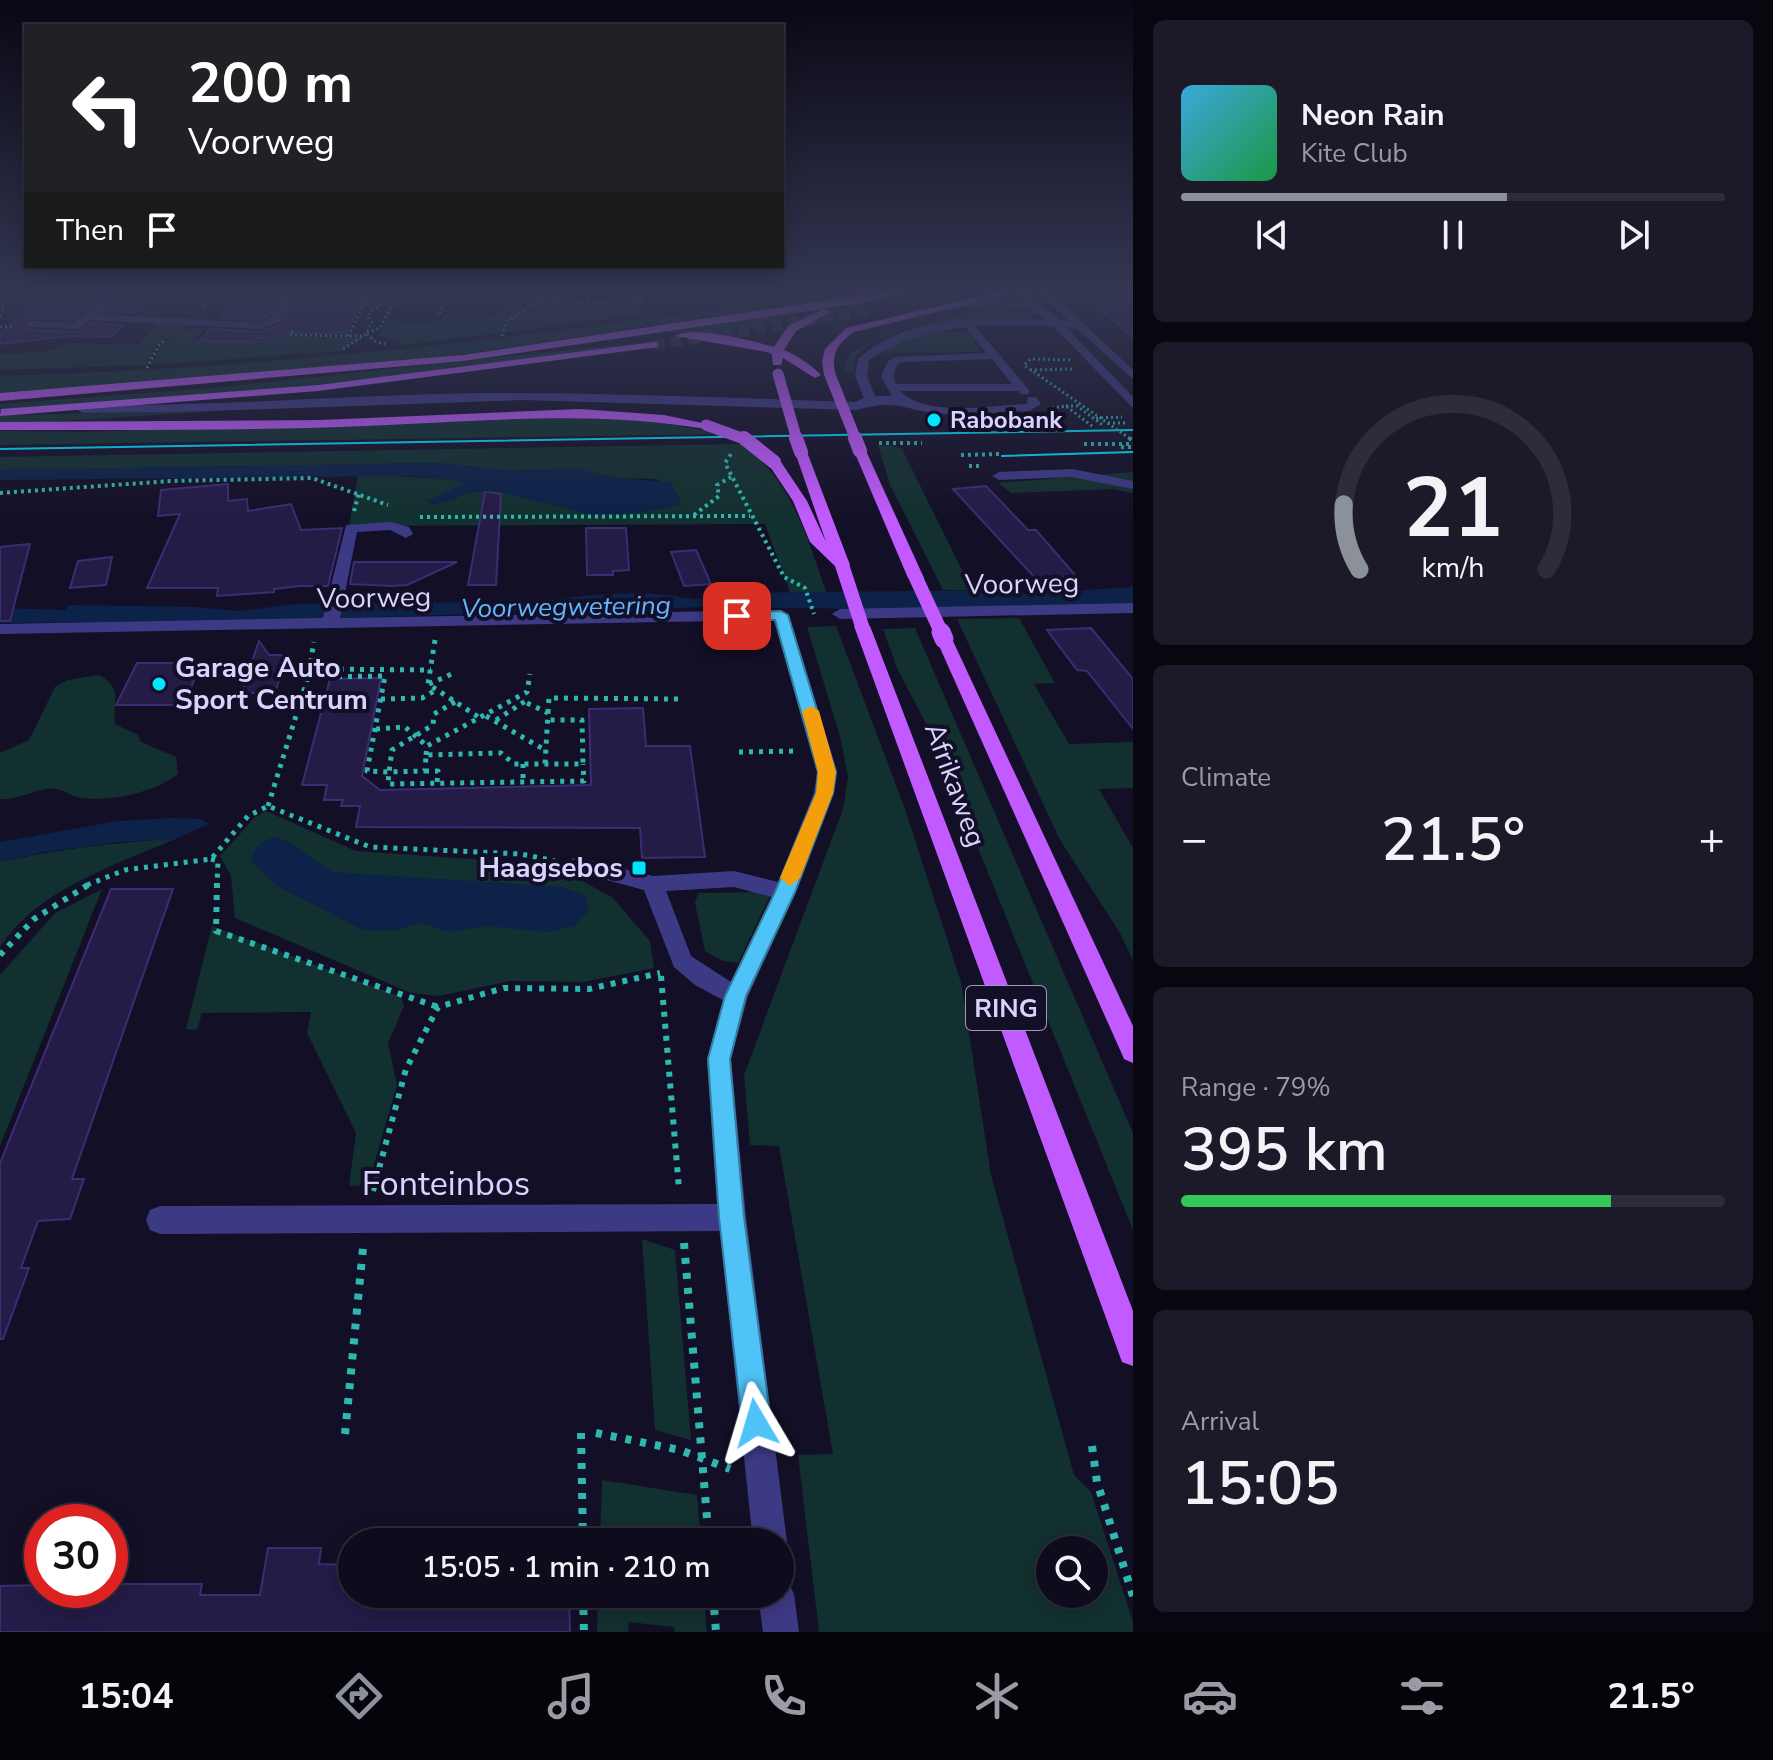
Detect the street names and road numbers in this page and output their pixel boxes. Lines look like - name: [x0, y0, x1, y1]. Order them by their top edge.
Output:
- street label: Voorweg: [964, 564, 1079, 604]
- street label: Voorweg: [316, 578, 431, 618]
- street label: Afrikaweg: [915, 718, 995, 852]
- road number: RING: [966, 986, 1046, 1030]
- street label: Fonteinbos: [362, 1161, 530, 1207]

